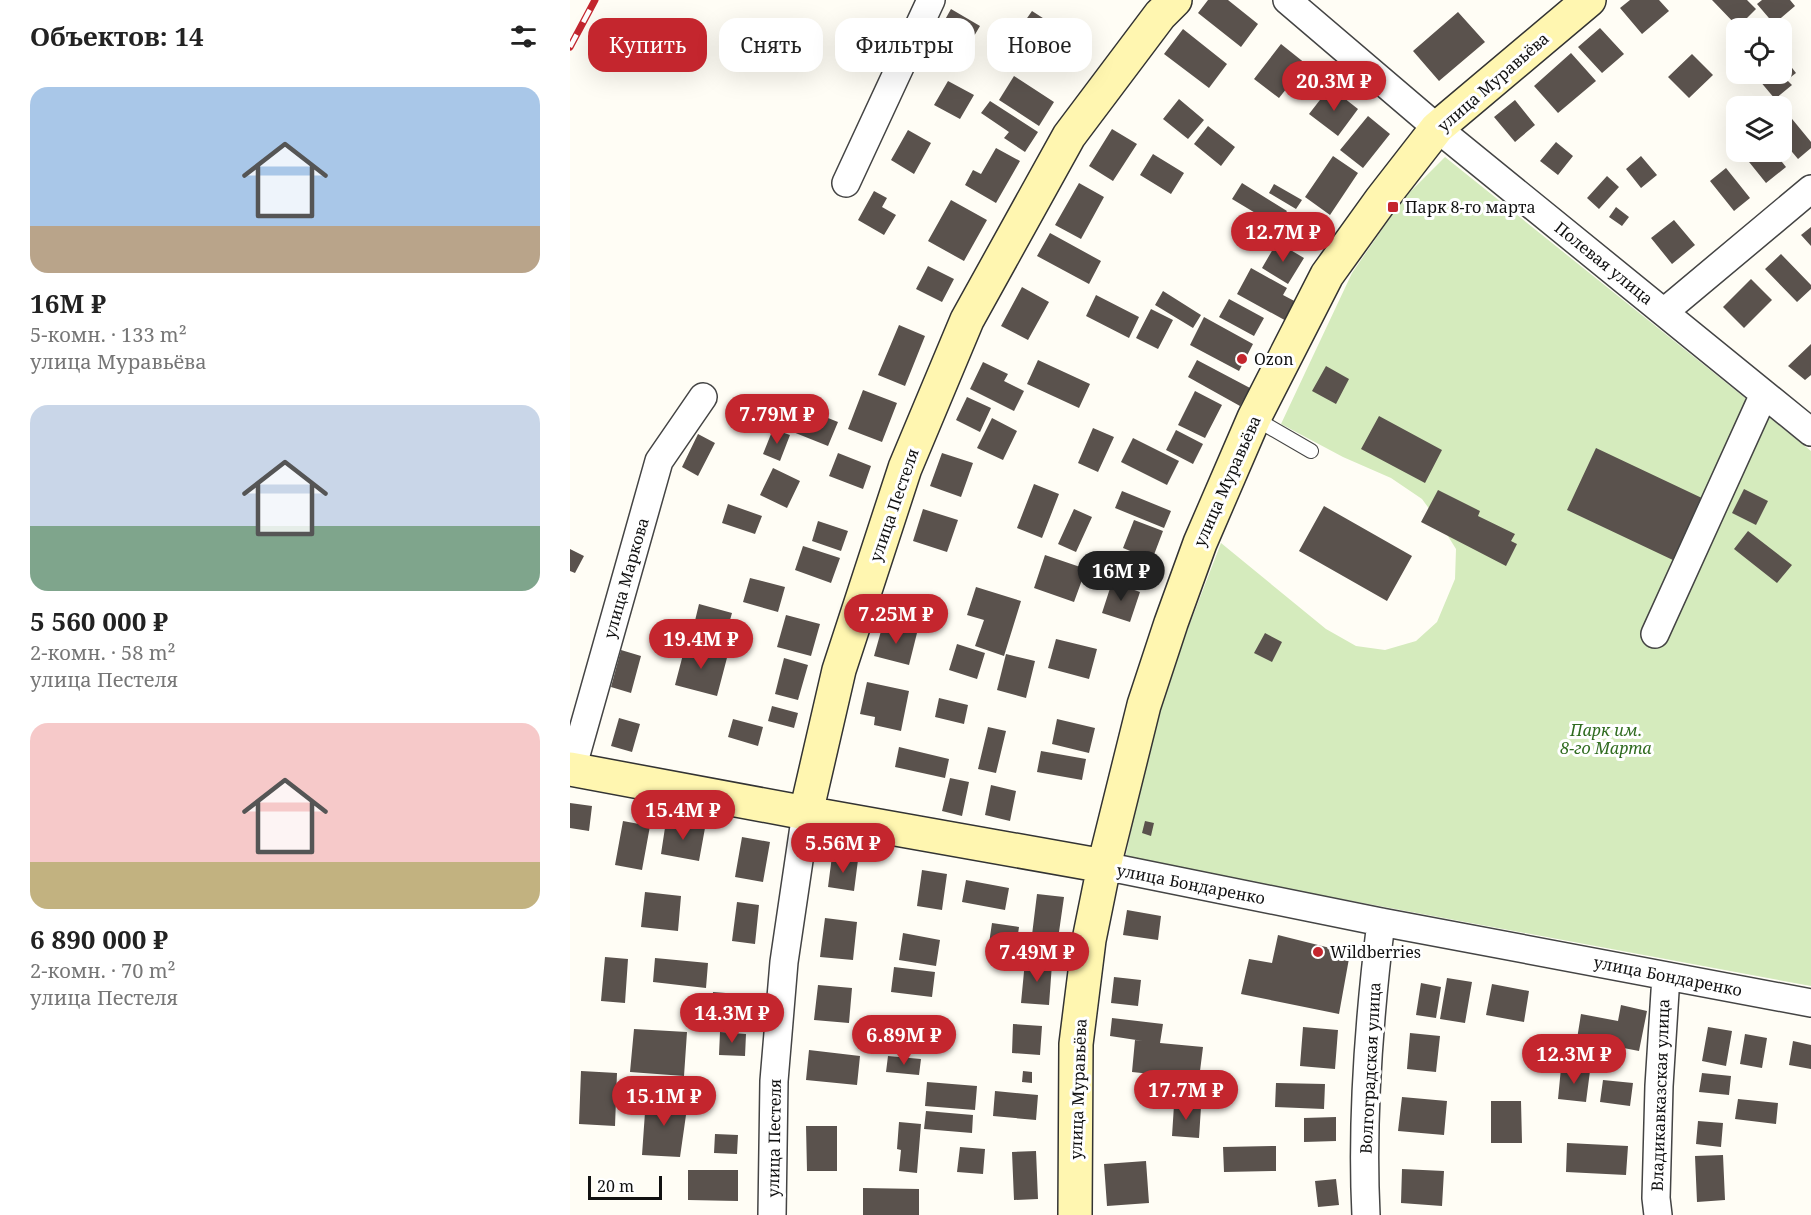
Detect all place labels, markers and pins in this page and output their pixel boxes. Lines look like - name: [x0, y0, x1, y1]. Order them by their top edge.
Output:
- pin: 20.3M ₽: [1279, 61, 1389, 112]
- place label: Парк 8-го марта: [1405, 196, 1536, 218]
- marker: Парк 8-го марта: [1386, 200, 1400, 214]
- pin: 12.7M ₽: [1228, 212, 1338, 263]
- place label: Ozon: [1254, 348, 1294, 370]
- marker: Ozon: [1235, 352, 1249, 366]
- pin: 7.79M ₽: [722, 394, 832, 445]
- pin: 16M ₽: [1079, 551, 1163, 602]
- pin: 7.25M ₽: [841, 594, 951, 645]
- pin: 19.4M ₽: [646, 619, 756, 670]
- pin: 15.4M ₽: [628, 790, 738, 841]
- pin: 5.56M ₽: [788, 823, 898, 874]
- pin: 7.49M ₽: [982, 932, 1092, 983]
- place label: Wildberries: [1330, 941, 1421, 963]
- marker: Wildberries: [1311, 945, 1325, 959]
- pin: 14.3M ₽: [677, 993, 787, 1044]
- pin: 6.89M ₽: [849, 1015, 959, 1066]
- pin: 12.3M ₽: [1519, 1034, 1629, 1085]
- pin: 17.7M ₽: [1131, 1070, 1241, 1121]
- pin: 15.1M ₽: [609, 1076, 719, 1127]

